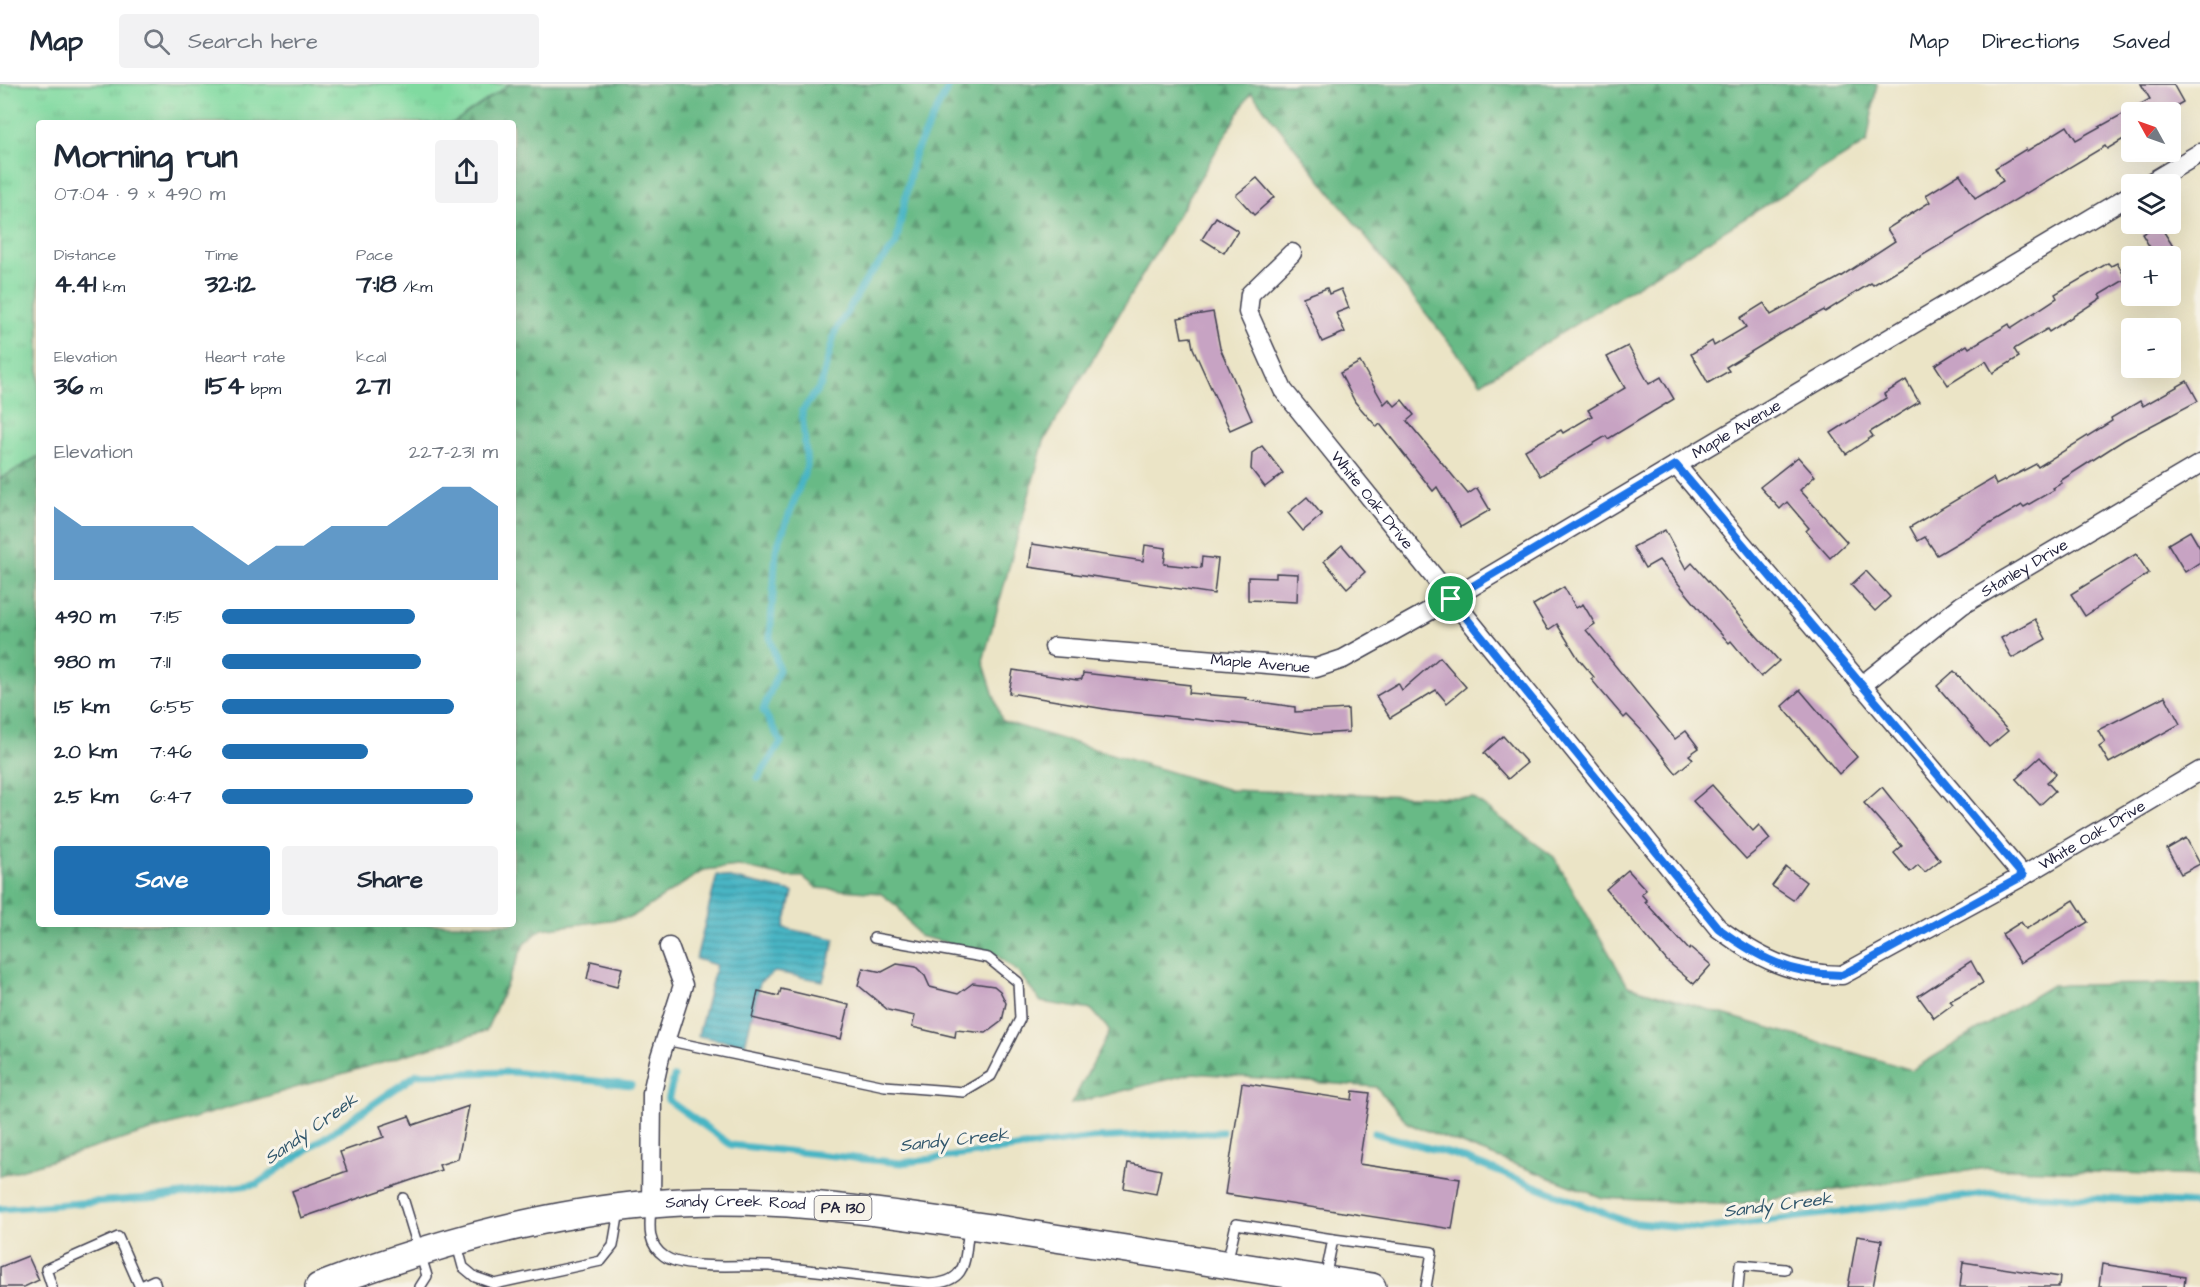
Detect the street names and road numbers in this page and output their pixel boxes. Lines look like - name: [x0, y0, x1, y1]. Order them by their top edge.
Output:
- street label: Maple Avenue: [1688, 394, 1785, 464]
- street label: White Oak Drive: [1326, 446, 1419, 554]
- street label: Stanley Drive: [1977, 533, 2072, 602]
- street label: Maple Avenue: [1210, 649, 1311, 679]
- street label: White Oak Drive: [2034, 795, 2150, 875]
- street label: Sandy Creek Road: [665, 1190, 806, 1215]
- road number: PA 130: [814, 1196, 872, 1220]

